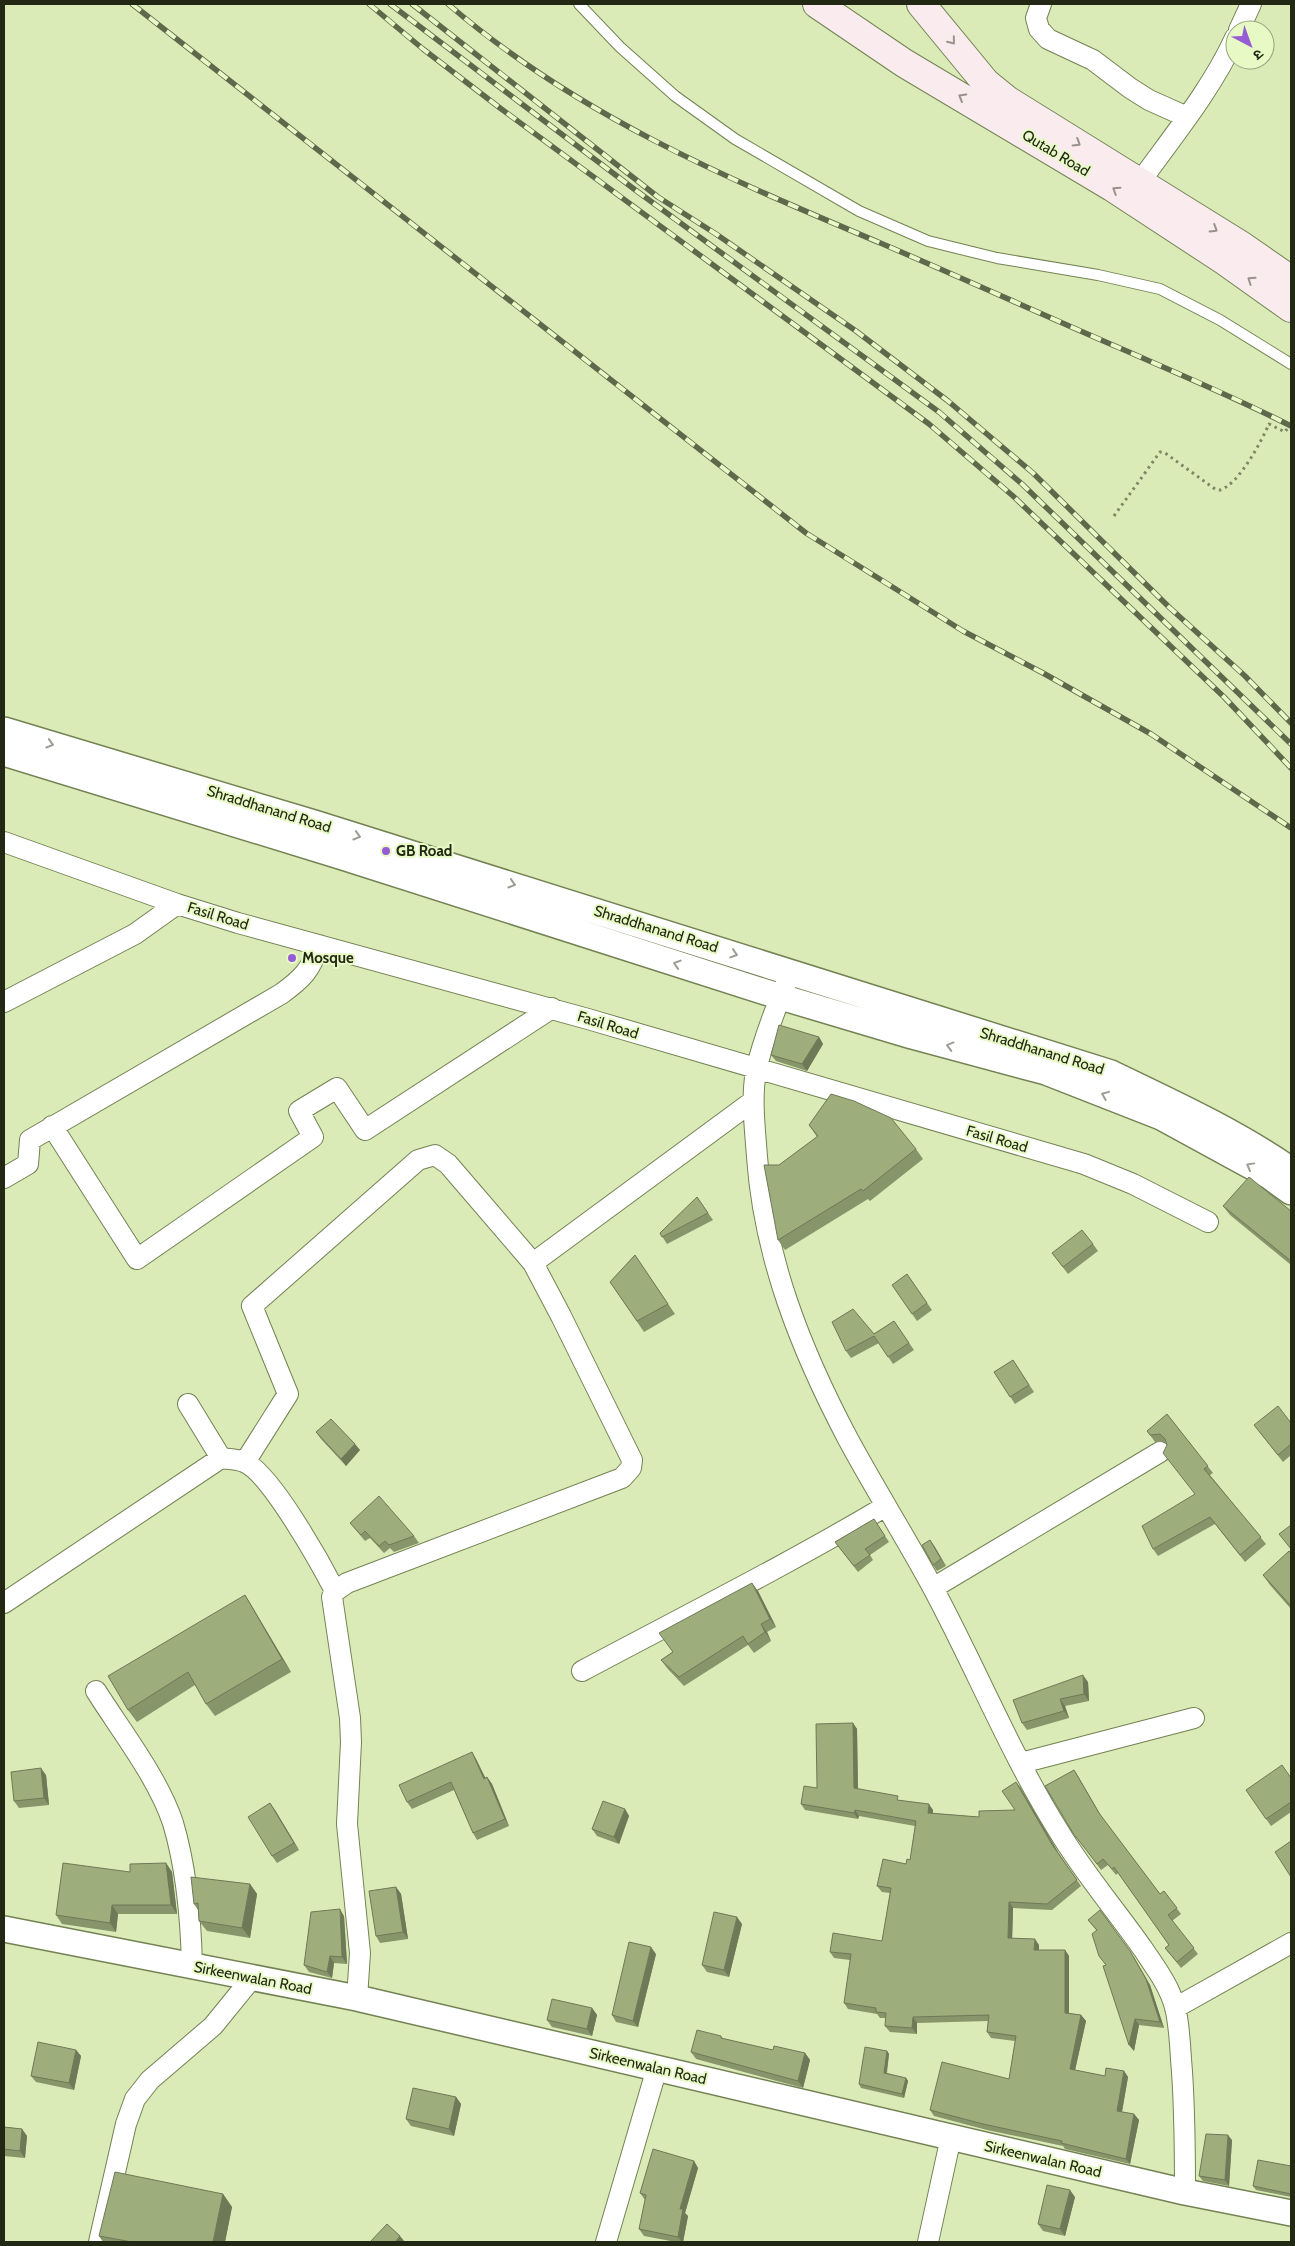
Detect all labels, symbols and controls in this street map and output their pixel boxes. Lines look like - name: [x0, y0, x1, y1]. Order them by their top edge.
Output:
- north arrow: [1225, 20, 1275, 70]
- one-way arrow: [946, 36, 955, 45]
- text: उ: [1249, 45, 1268, 65]
- one-way arrow: [958, 93, 967, 103]
- street label: Qutab Road: [1019, 126, 1093, 180]
- one-way arrow: [1071, 137, 1080, 146]
- one-way arrow: [1112, 186, 1121, 196]
- one-way arrow: [1209, 223, 1218, 232]
- one-way arrow: [1248, 277, 1257, 286]
- one-way arrow: [46, 738, 54, 748]
- street label: Shraddhanand Road: [205, 782, 333, 836]
- one-way arrow: [352, 830, 361, 840]
- place label: GB Road: [396, 842, 452, 860]
- marker: GB Road: [380, 845, 392, 857]
- one-way arrow: [507, 879, 516, 889]
- street label: Fasil Road: [185, 898, 251, 934]
- street label: Shraddhanand Road: [592, 902, 720, 956]
- one-way arrow: [729, 948, 738, 958]
- place label: Mosque: [302, 949, 354, 967]
- marker: Mosque: [286, 952, 298, 964]
- one-way arrow: [673, 960, 682, 970]
- street label: Fasil Road: [575, 1007, 641, 1043]
- street label: Shraddhanand Road: [978, 1024, 1106, 1078]
- one-way arrow: [945, 1041, 954, 1052]
- one-way arrow: [1101, 1091, 1109, 1101]
- street label: Fasil Road: [964, 1122, 1030, 1156]
- one-way arrow: [1247, 1162, 1256, 1172]
- street label: Sirkeenwalan Road: [193, 1958, 313, 1998]
- street label: Sirkeenwalan Road: [588, 2044, 708, 2088]
- street label: Sirkeenwalan Road: [983, 2137, 1103, 2181]

